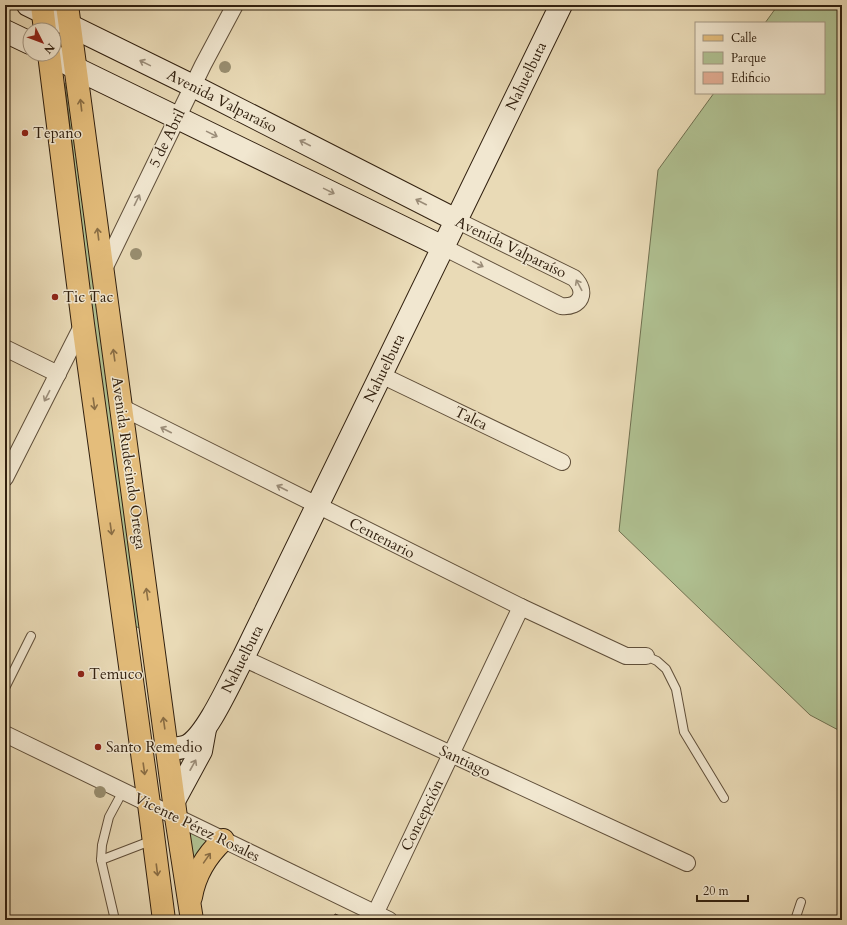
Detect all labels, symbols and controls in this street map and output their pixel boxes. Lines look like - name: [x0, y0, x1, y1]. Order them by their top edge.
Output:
- north arrow: [22, 22, 62, 62]
- legend: [695, 22, 825, 94]
- text: Calle: [731, 30, 757, 46]
- street label: Nahuelbuta: [501, 38, 551, 114]
- text: N: [40, 40, 58, 57]
- text: Parque: [731, 50, 766, 66]
- one-way arrow: [139, 59, 151, 66]
- street label: Avenida Valparaíso: [163, 65, 281, 137]
- text: Edificio: [731, 70, 771, 86]
- one-way arrow: [78, 99, 85, 112]
- street label: 5 de Abril: [144, 105, 190, 171]
- place label: Tepano: [33, 123, 82, 143]
- marker: Tepano: [20, 128, 30, 138]
- one-way arrow: [206, 131, 218, 139]
- one-way arrow: [299, 139, 311, 147]
- one-way arrow: [323, 188, 335, 196]
- one-way arrow: [134, 194, 142, 206]
- one-way arrow: [415, 198, 427, 205]
- street label: Avenida Valparaíso: [452, 211, 570, 283]
- one-way arrow: [94, 228, 101, 241]
- one-way arrow: [471, 261, 483, 268]
- one-way arrow: [574, 280, 583, 291]
- place label: Tic Tac: [63, 287, 114, 307]
- marker: Tic Tac: [50, 292, 60, 302]
- street label: Nahuelbuta: [359, 330, 409, 406]
- one-way arrow: [110, 348, 118, 361]
- street label: Avenida Rudecindo Ortega: [107, 375, 151, 551]
- one-way arrow: [43, 390, 50, 402]
- one-way arrow: [90, 397, 98, 410]
- street label: Talca: [451, 401, 491, 435]
- one-way arrow: [160, 425, 172, 433]
- one-way arrow: [276, 484, 288, 491]
- street label: Centenario: [346, 513, 418, 563]
- one-way arrow: [108, 522, 115, 535]
- one-way arrow: [143, 588, 151, 601]
- street label: Nahuelbuta: [216, 621, 268, 696]
- place label: Temuco: [89, 664, 143, 684]
- marker: Temuco: [76, 669, 86, 679]
- one-way arrow: [160, 717, 168, 730]
- place label: Santo Remedio: [106, 737, 202, 757]
- street label: Santiago: [436, 740, 494, 782]
- marker: Santo Remedio: [93, 742, 103, 752]
- one-way arrow: [190, 759, 198, 771]
- one-way arrow: [140, 762, 148, 775]
- street label: Concepción: [396, 775, 448, 854]
- street label: Vicente Pérez Rosales: [131, 788, 263, 866]
- one-way arrow: [203, 853, 211, 864]
- one-way arrow: [153, 863, 161, 876]
- scale bar: [697, 877, 748, 903]
- text: 20 m: [703, 883, 730, 899]

